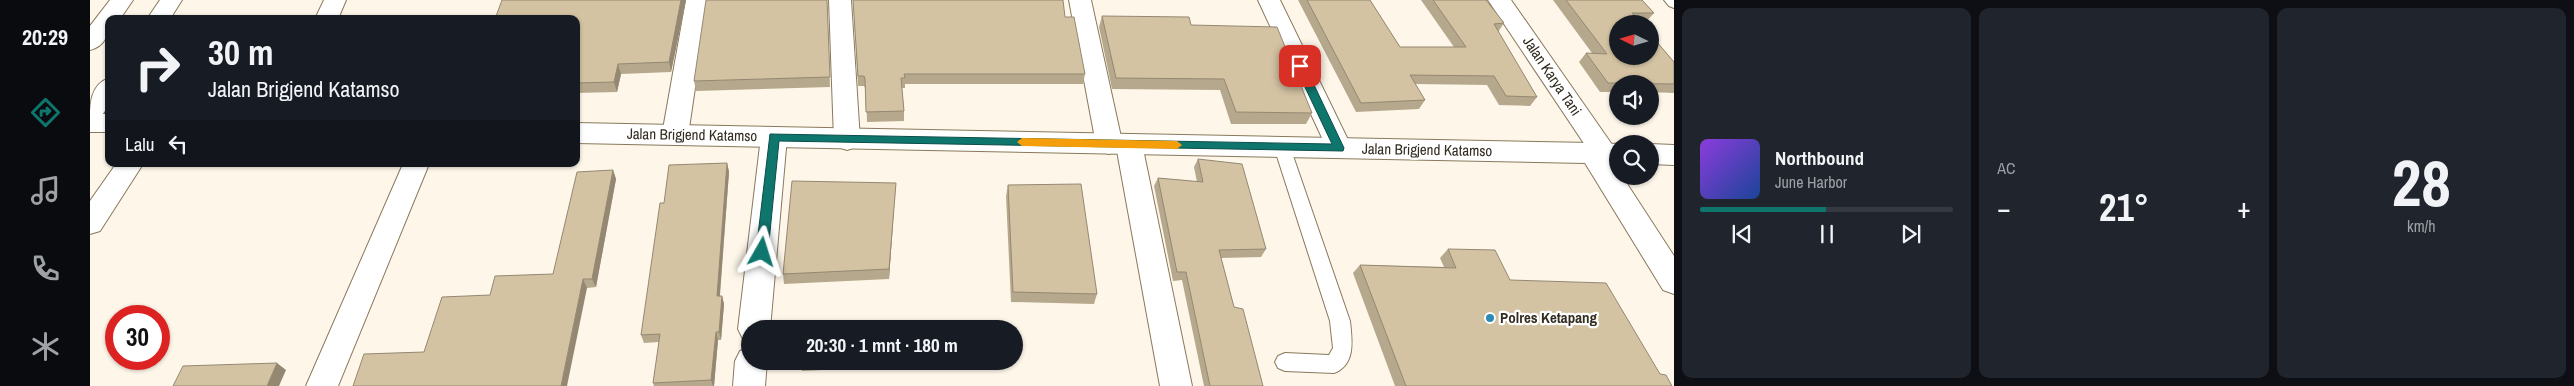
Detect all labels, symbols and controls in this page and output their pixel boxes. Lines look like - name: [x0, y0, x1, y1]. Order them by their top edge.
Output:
- north arrow: [1609, 15, 1659, 65]
- map controls: [1609, 15, 1659, 185]
- text: 20:29: [22, 22, 68, 52]
- text: 30 m: [208, 29, 273, 76]
- street label: Jalan Karya Tani: [1518, 32, 1587, 120]
- icon: right: [125, 35, 190, 100]
- pin: [1279, 45, 1321, 87]
- icon: arrive: [1286, 52, 1314, 80]
- text: Jalan Brigjend Katamso: [208, 74, 400, 104]
- button: sound: [1609, 75, 1659, 125]
- icon: directions: [28, 95, 63, 130]
- street label: Jalan Brigjend Katamso: [627, 123, 758, 146]
- icon: left: [164, 130, 192, 158]
- text: Lalu: [125, 131, 154, 157]
- button: search: [1609, 135, 1659, 185]
- street label: Jalan Brigjend Katamso: [1362, 138, 1493, 161]
- text: 28: [2392, 139, 2451, 226]
- text: Northbound: [1775, 145, 1864, 171]
- text: AC: [1997, 157, 2016, 179]
- text: June Harbor: [1775, 171, 1847, 193]
- icon: music: [28, 173, 63, 208]
- text: 21°: [2099, 182, 2149, 233]
- text: −: [1997, 189, 2011, 227]
- text: +: [2237, 189, 2251, 227]
- text: km/h: [2407, 215, 2436, 237]
- icon: previous: [1728, 220, 1756, 248]
- icon: pause: [1813, 220, 1841, 248]
- icon: next: [1897, 220, 1925, 248]
- position arrow: [735, 225, 787, 277]
- icon: phone: [28, 251, 63, 286]
- speed limit sign: 30: [105, 305, 170, 370]
- place label: Polres Ketapang: [1500, 307, 1598, 328]
- marker: Polres Ketapang: [1484, 312, 1496, 324]
- icon: climate: [28, 329, 63, 364]
- text: 20:30 · 1 mnt · 180 m: [806, 332, 958, 358]

